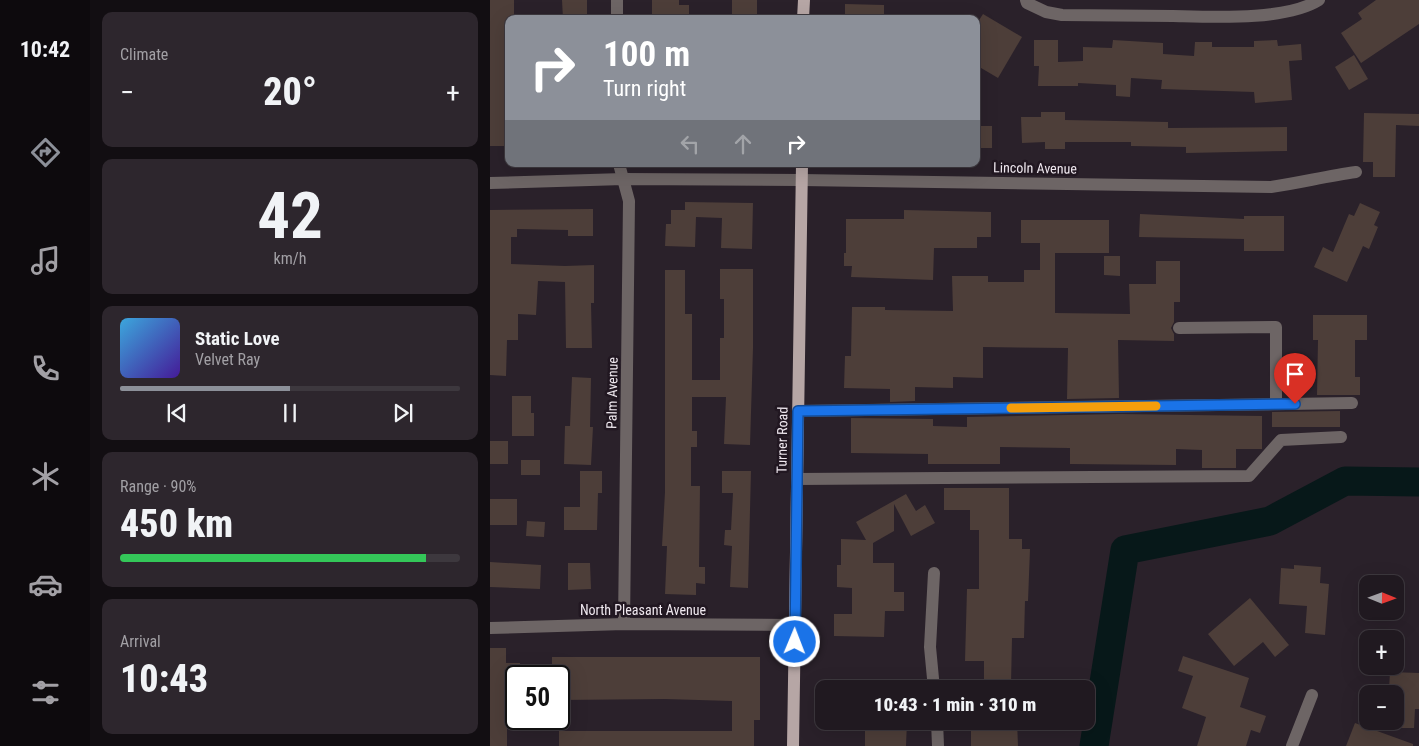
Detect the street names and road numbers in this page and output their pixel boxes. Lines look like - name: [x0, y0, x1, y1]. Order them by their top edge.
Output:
- street label: Lincoln Avenue: [993, 159, 1077, 177]
- street label: Palm Avenue: [603, 357, 621, 429]
- street label: Turner Road: [773, 407, 791, 473]
- street label: North Pleasant Avenue: [580, 602, 707, 618]

